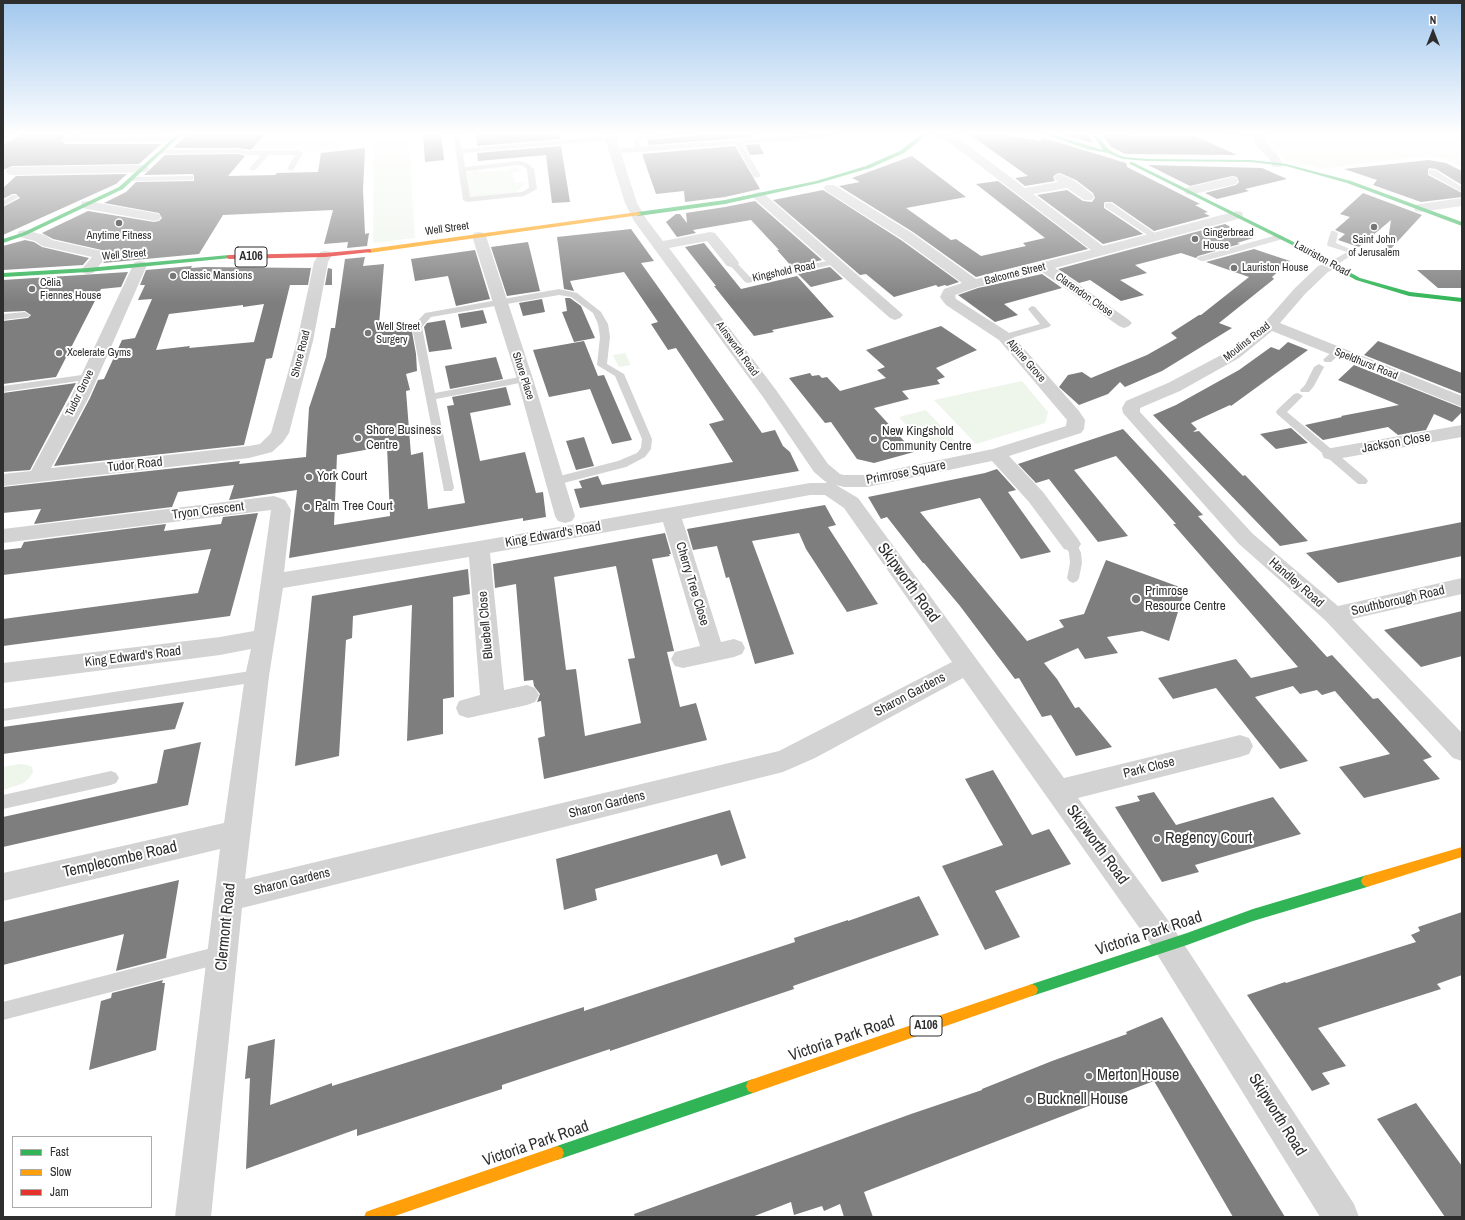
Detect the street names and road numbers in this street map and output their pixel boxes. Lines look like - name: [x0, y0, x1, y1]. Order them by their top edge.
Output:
- street label: Well Street: [424, 219, 470, 239]
- street label: Lauriston Road: [1292, 238, 1352, 280]
- street label: Well Street: [102, 247, 146, 263]
- road number: A106: [235, 247, 267, 267]
- street label: Kingshold Road: [751, 259, 817, 285]
- street label: Balcorne Street: [983, 260, 1047, 288]
- street label: Clarendon Close: [1053, 270, 1115, 320]
- street label: Ainsworth Road: [713, 319, 761, 379]
- street label: Moulins Road: [1221, 320, 1273, 364]
- street label: Shore Road: [289, 329, 313, 379]
- street label: Alpine Grove: [1004, 337, 1048, 385]
- street label: Speldhurst Road: [1332, 345, 1400, 383]
- street label: Shore Place: [509, 351, 537, 401]
- street label: Tudor Grove: [63, 368, 97, 418]
- street label: Jackson Close: [1361, 429, 1431, 457]
- street label: Tudor Road: [107, 454, 163, 476]
- street label: Primrose Square: [865, 458, 947, 488]
- street label: Tryon Crescent: [171, 499, 245, 523]
- street label: King Edward's Road: [504, 519, 602, 551]
- street label: Cherry Tree Close: [672, 540, 712, 628]
- street label: Skipworth Road: [873, 540, 943, 626]
- street label: Handley Road: [1265, 555, 1327, 611]
- street label: Southborough Road: [1350, 583, 1446, 619]
- street label: Bluebell Close: [475, 590, 497, 660]
- street label: King Edward's Road: [84, 643, 182, 671]
- street label: Sharon Gardens: [872, 670, 948, 720]
- street label: Park Close: [1122, 754, 1176, 782]
- street label: Sharon Gardens: [567, 788, 647, 822]
- street label: Skipworth Road: [1062, 802, 1132, 888]
- street label: Templecombe Road: [61, 838, 179, 882]
- street label: Sharon Gardens: [252, 865, 332, 899]
- street label: Clermont Road: [212, 882, 240, 972]
- street label: Victoria Park Road: [1093, 908, 1205, 960]
- street label: Victoria Park Road: [787, 1012, 897, 1066]
- road number: A106: [910, 1016, 942, 1036]
- street label: Skipworth Road: [1244, 1070, 1310, 1160]
- street label: Victoria Park Road: [481, 1117, 591, 1171]

